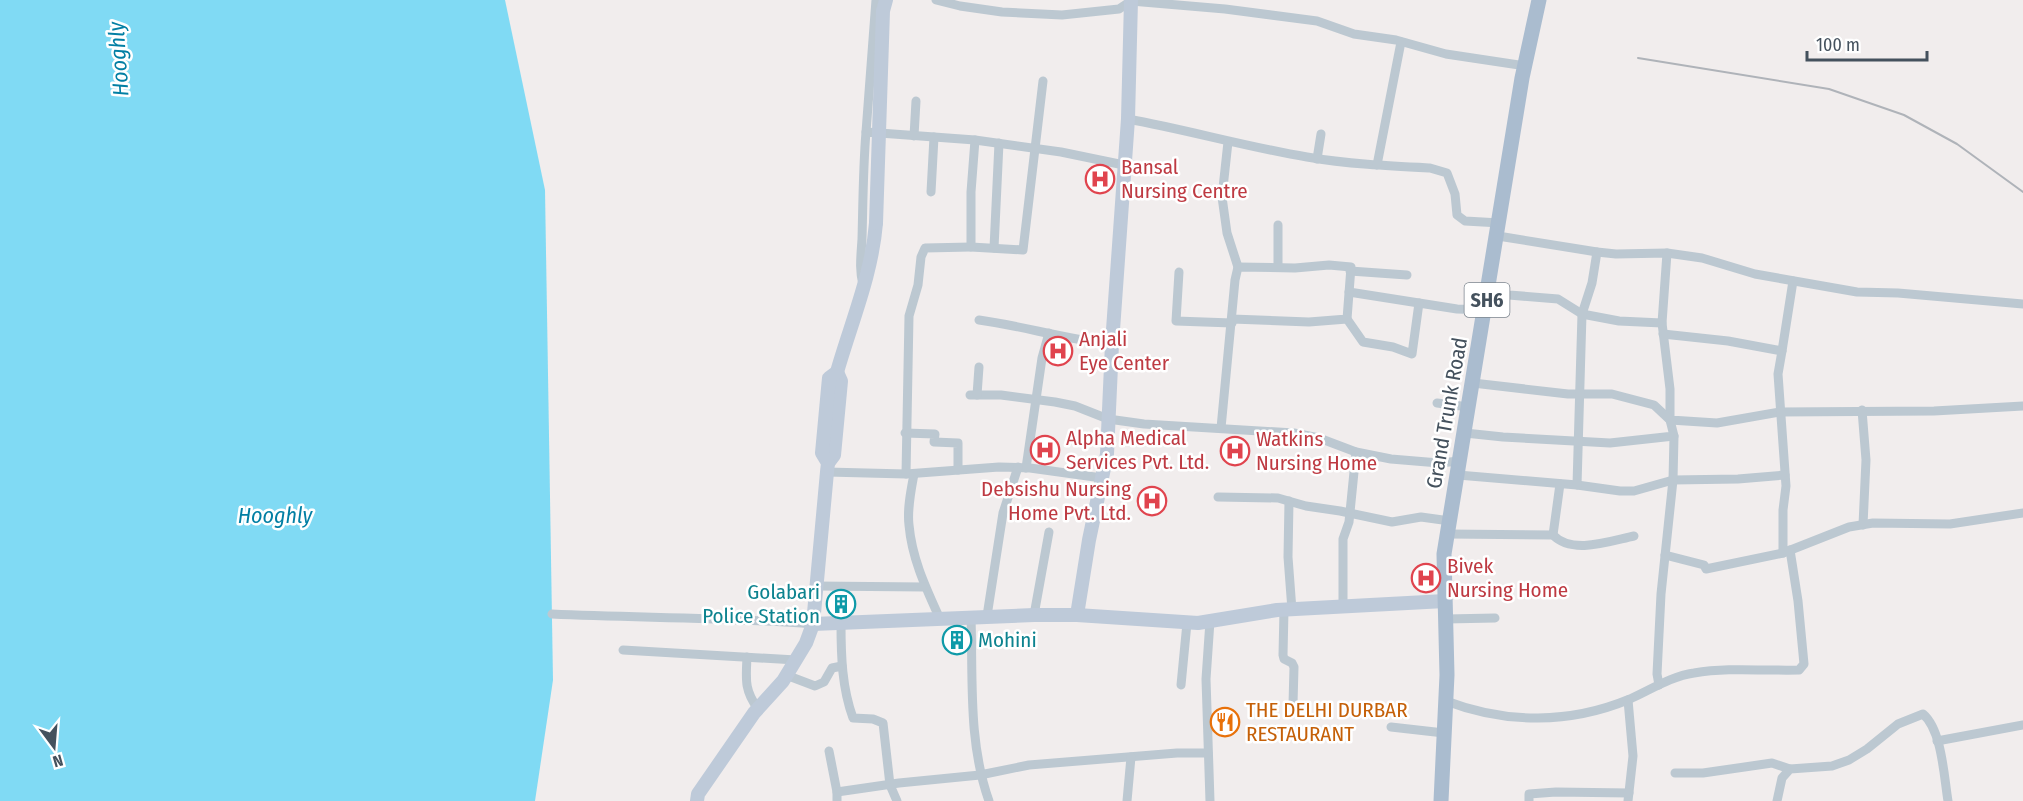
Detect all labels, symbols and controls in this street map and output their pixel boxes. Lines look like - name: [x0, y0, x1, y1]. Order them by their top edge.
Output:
- water label: Hooghly: [102, 20, 135, 97]
- scale bar: [1807, 24, 1927, 62]
- text: 100 m: [1816, 34, 1860, 56]
- place label: Bansal Nursing Centre: [1121, 154, 1248, 204]
- hospital icon: Bansal Nursing Centre: [1084, 163, 1116, 195]
- road number: SH6: [1464, 283, 1510, 317]
- place label: Anjali Eye Center: [1079, 326, 1170, 376]
- hospital icon: Anjali Eye Center: [1042, 335, 1074, 367]
- street label: Grand Trunk Road: [1421, 335, 1473, 491]
- place label: Alpha Medical Services Pvt. Ltd.: [1066, 425, 1209, 475]
- place label: Watkins Nursing Home: [1256, 426, 1377, 476]
- hospital icon: Alpha Medical Services Pvt. Ltd.: [1029, 434, 1061, 466]
- hospital icon: Watkins Nursing Home: [1219, 435, 1251, 467]
- place label: Debsishu Nursing Home Pvt. Ltd.: [981, 476, 1131, 526]
- hospital icon: Debsishu Nursing Home Pvt. Ltd.: [1136, 485, 1168, 517]
- water label: Hooghly: [238, 502, 314, 529]
- place label: Bivek Nursing Home: [1447, 553, 1568, 603]
- hospital icon: Bivek Nursing Home: [1410, 562, 1442, 594]
- place label: Golabari Police Station: [702, 579, 820, 629]
- building icon: Golabari Police Station: [825, 588, 857, 620]
- building icon: Mohini: [941, 624, 973, 656]
- place label: Mohini: [978, 627, 1037, 653]
- place label: THE DELHI DURBAR RESTAURANT: [1246, 697, 1408, 747]
- restaurant icon: THE DELHI DURBAR RESTAURANT: [1209, 706, 1241, 738]
- north arrow: [24, 717, 84, 777]
- text: N: [51, 750, 65, 771]

